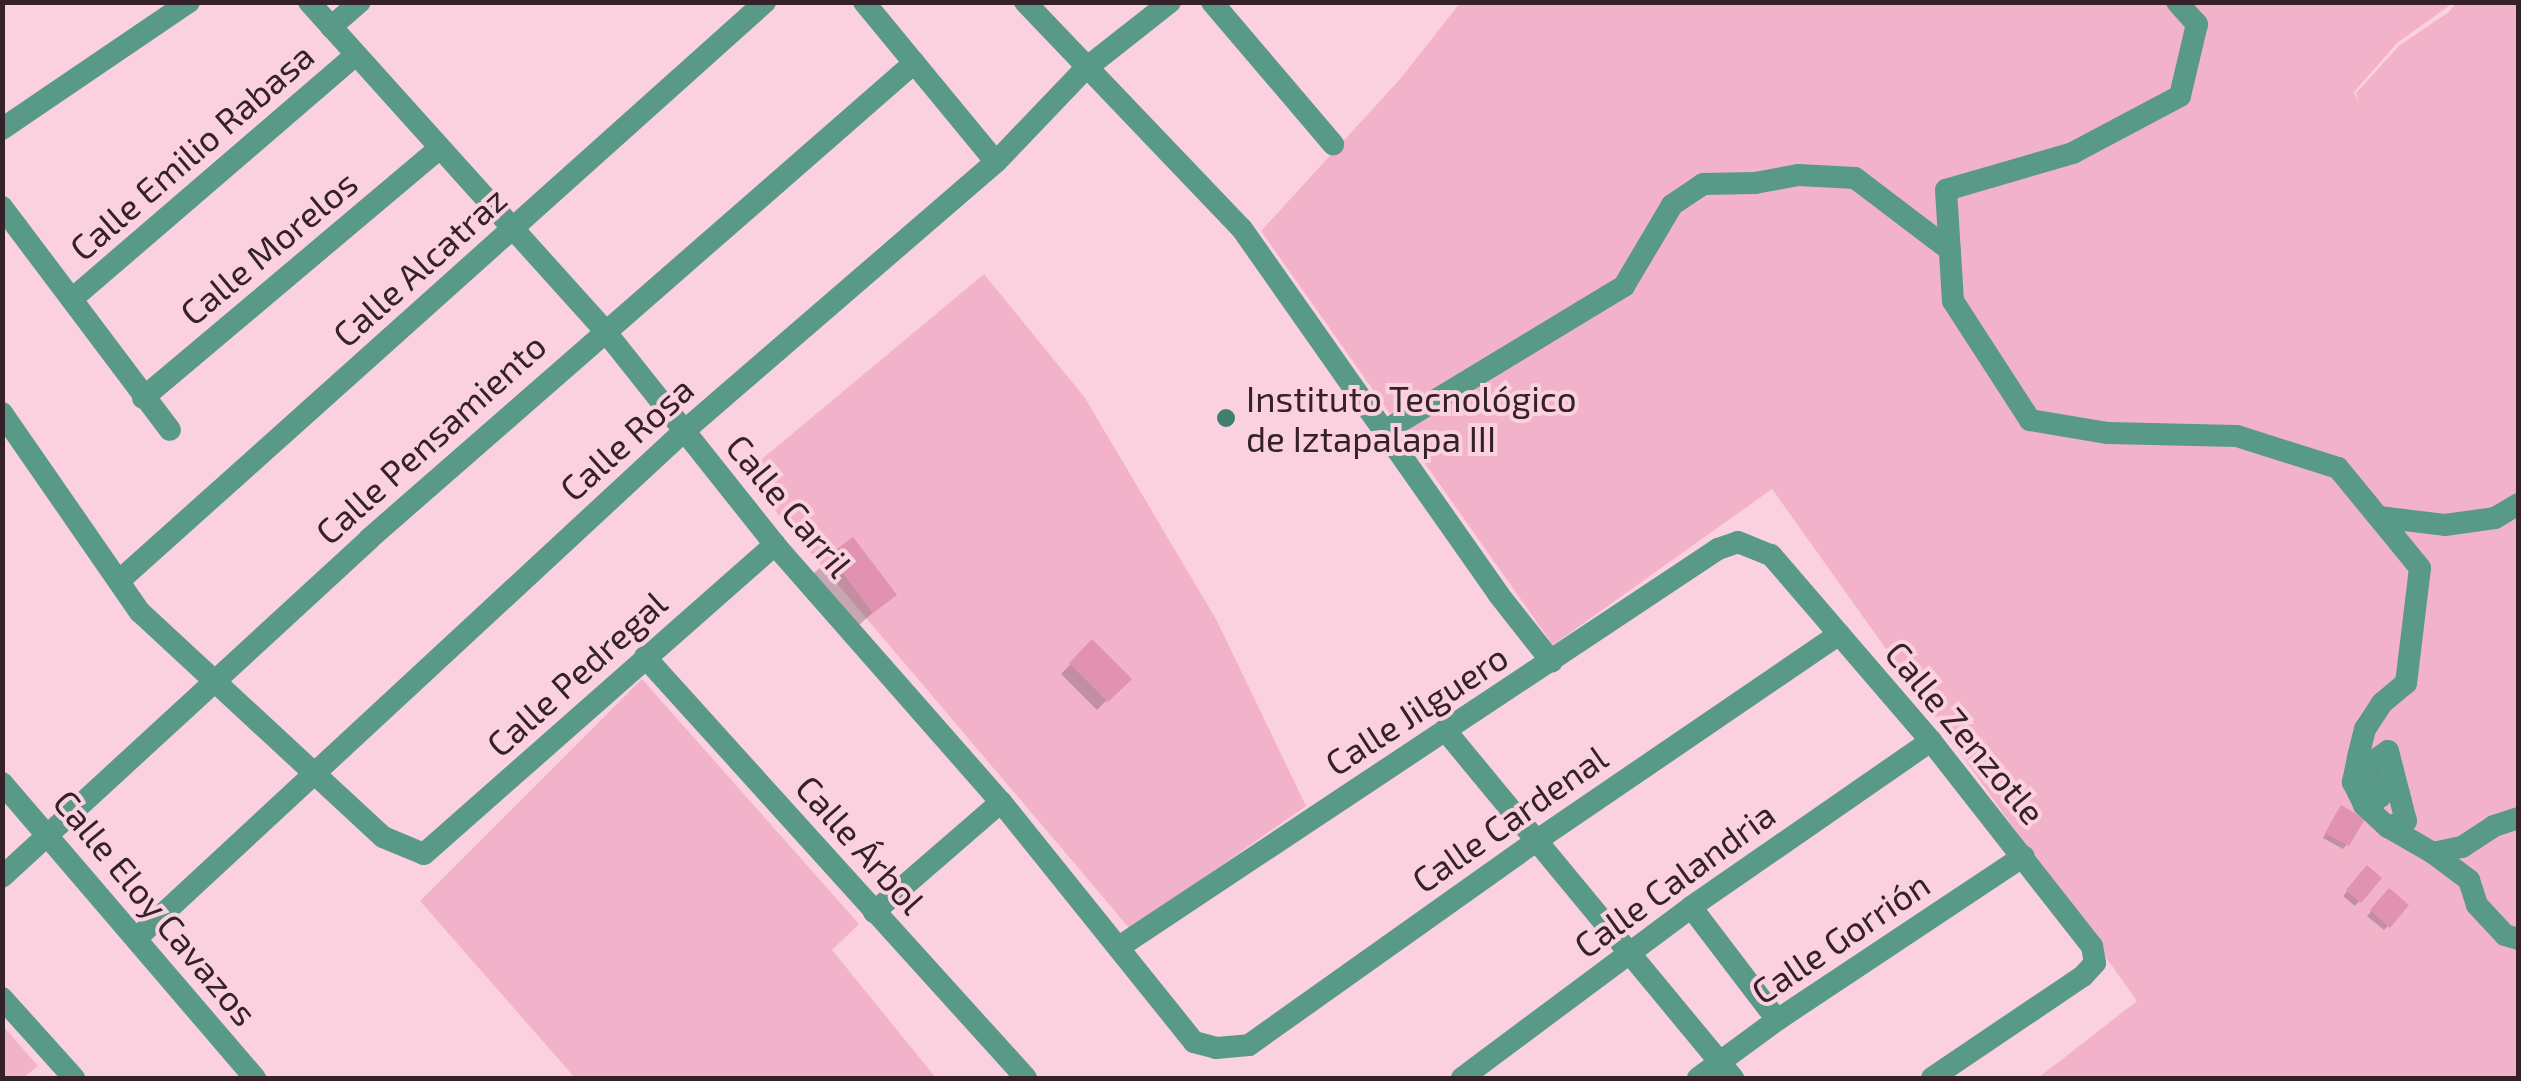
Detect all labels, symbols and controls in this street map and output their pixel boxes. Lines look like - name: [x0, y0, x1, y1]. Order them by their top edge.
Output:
- street label: Calle Emilio Rabasa: [61, 34, 321, 268]
- street label: Calle Morelos: [171, 161, 365, 333]
- street label: Calle Alcatraz: [323, 177, 515, 355]
- street label: Calle Pensamiento: [306, 324, 554, 552]
- street label: Calle Rosa: [551, 367, 701, 509]
- place label: Instituto Tecnológico de Iztapalapa III: [1246, 377, 1577, 459]
- marker: Instituto Tecnológico de Iztapalapa III: [1215, 407, 1237, 429]
- street label: Calle Carril: [718, 425, 862, 585]
- street label: Calle Pedregal: [478, 581, 674, 765]
- street label: Calle Zenzotle: [1877, 632, 2055, 832]
- street label: Calle Jilguero: [1317, 634, 1515, 784]
- street label: Calle Cardenal: [1403, 735, 1615, 901]
- street label: Calle Árbol: [788, 766, 934, 922]
- street label: Calle Eloy Cavazos: [45, 781, 267, 1033]
- street label: Calle Calandria: [1566, 792, 1782, 966]
- street label: Calle Gorrión: [1743, 862, 1937, 1012]

